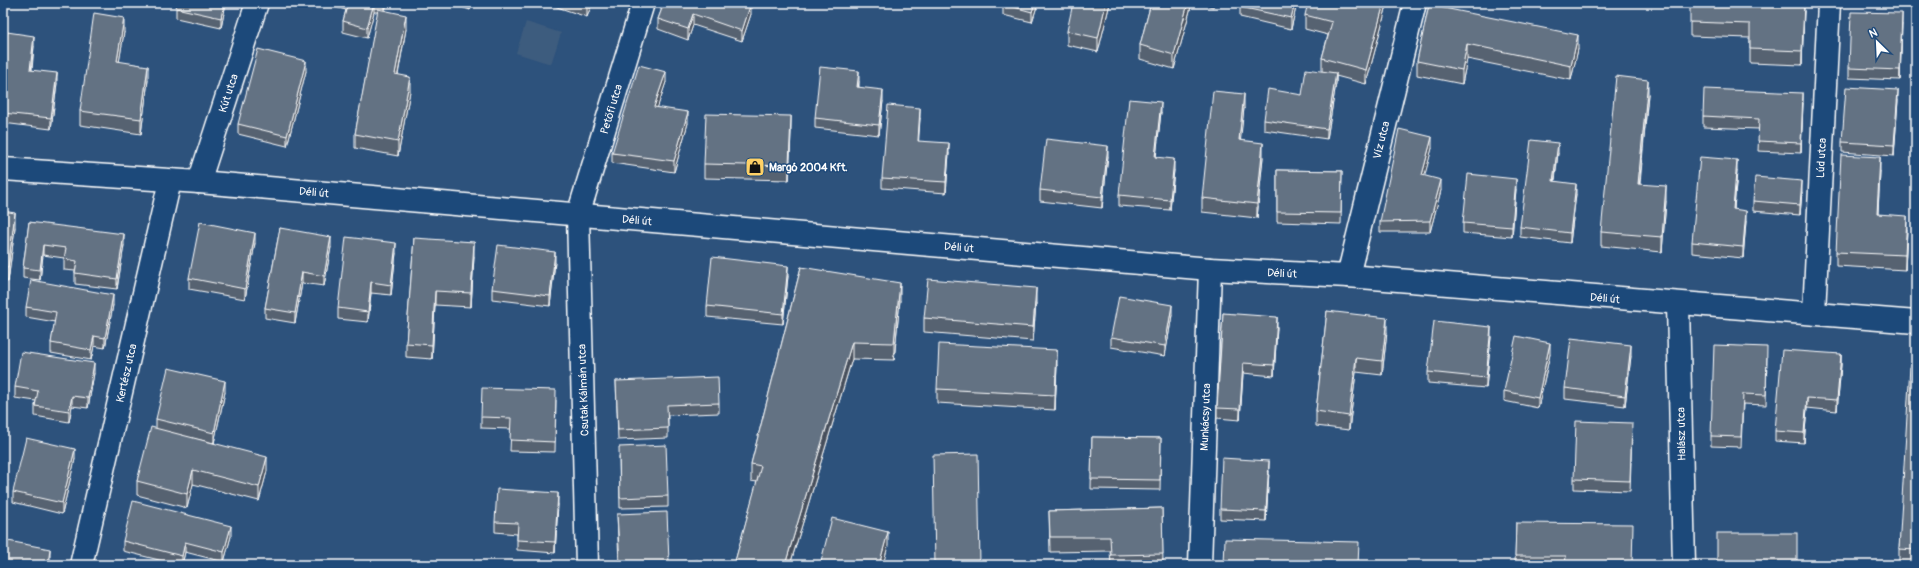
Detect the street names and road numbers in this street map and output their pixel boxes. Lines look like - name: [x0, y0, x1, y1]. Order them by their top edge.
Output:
- street label: Kút utca: [216, 72, 241, 114]
- street label: Petőfi utca: [598, 83, 625, 136]
- street label: Víz utca: [1371, 120, 1392, 160]
- street label: Lúd utca: [1814, 138, 1829, 179]
- street label: Déli út: [299, 185, 330, 200]
- street label: Déli út: [622, 213, 653, 228]
- street label: Déli út: [944, 240, 975, 255]
- street label: Déli út: [1267, 266, 1298, 281]
- street label: Déli út: [1590, 291, 1621, 306]
- street label: Kertész utca: [113, 342, 140, 404]
- street label: Csutak Kálmán utca: [575, 344, 592, 436]
- street label: Munkácsy utca: [1198, 383, 1213, 451]
- street label: Halász utca: [1675, 407, 1688, 461]

